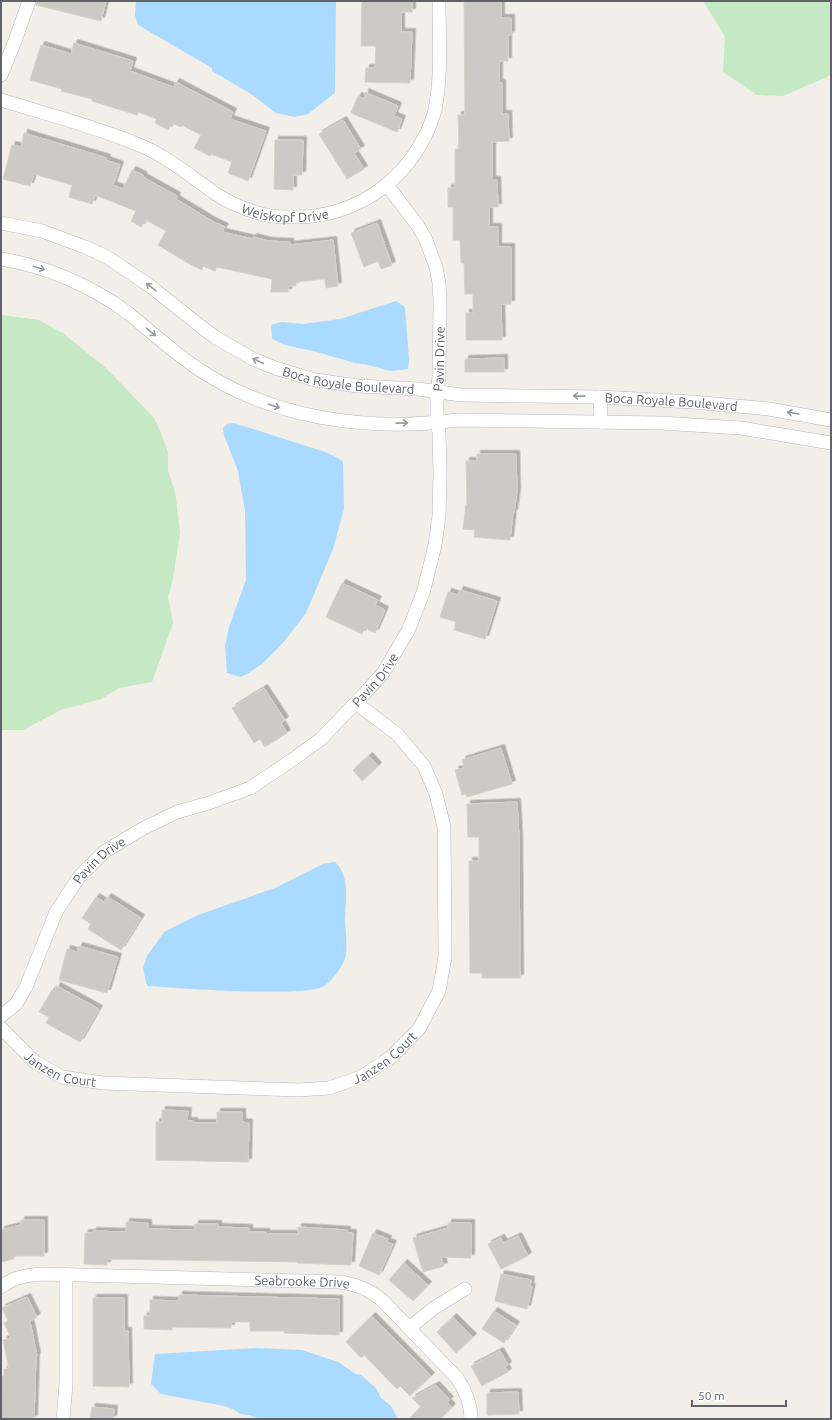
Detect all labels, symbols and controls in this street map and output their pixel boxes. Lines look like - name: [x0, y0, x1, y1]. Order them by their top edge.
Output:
- street label: Weiskopf Drive: [240, 201, 330, 224]
- one-way arrow: [32, 265, 45, 272]
- one-way arrow: [146, 283, 157, 291]
- street label: Pavin Drive: [430, 326, 447, 392]
- one-way arrow: [145, 328, 156, 337]
- one-way arrow: [252, 356, 264, 364]
- street label: Boca Royale Boulevard: [281, 364, 415, 396]
- street label: Boca Royale Boulevard: [604, 390, 738, 413]
- one-way arrow: [573, 393, 586, 400]
- one-way arrow: [267, 402, 279, 410]
- one-way arrow: [787, 408, 800, 416]
- one-way arrow: [395, 419, 408, 427]
- street label: Pavin Drive: [349, 650, 401, 709]
- street label: Pavin Drive: [70, 834, 128, 886]
- street label: Janzen Court: [351, 1029, 419, 1086]
- street label: Janzen Court: [22, 1049, 97, 1089]
- street label: Seabrooke Drive: [254, 1273, 351, 1291]
- scale bar: [692, 1382, 786, 1408]
- text: 50 m: [698, 1389, 725, 1402]

